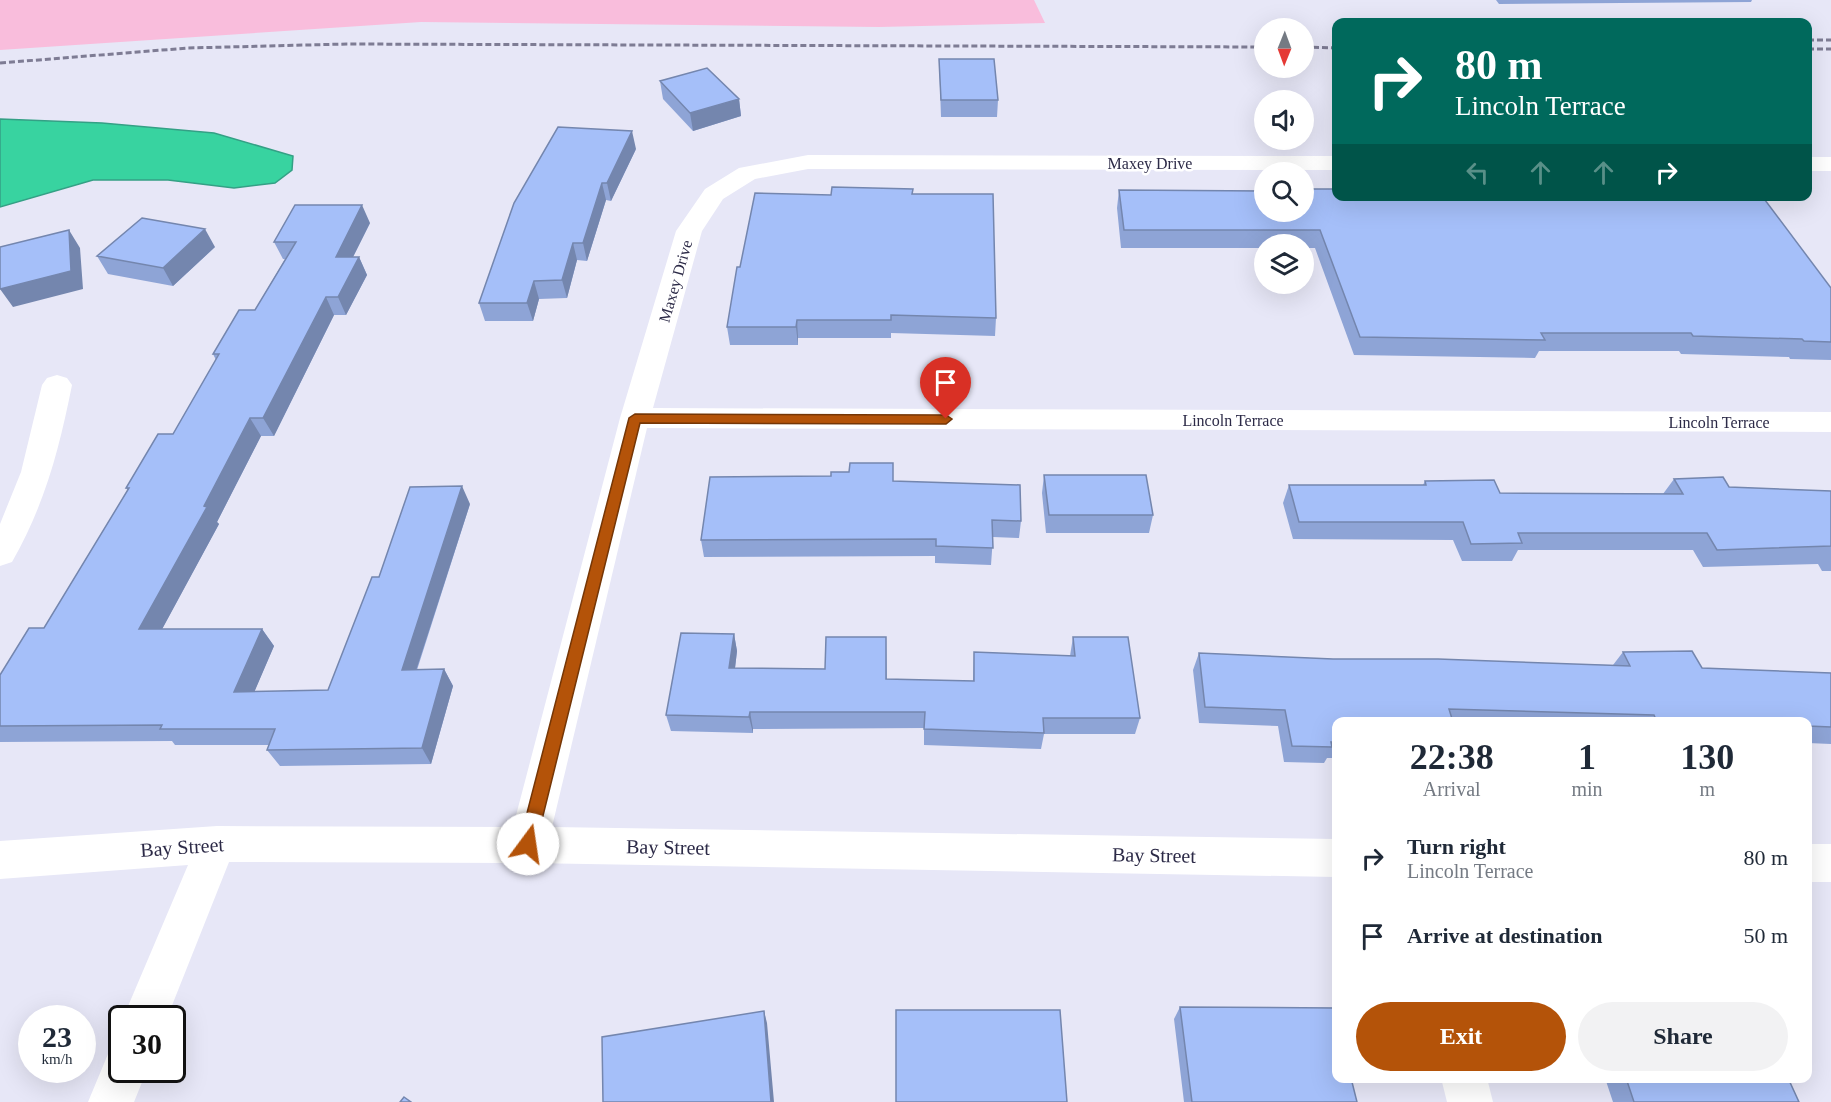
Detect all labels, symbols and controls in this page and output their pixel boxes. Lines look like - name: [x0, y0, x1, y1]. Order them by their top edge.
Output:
- north arrow: [1254, 18, 1314, 78]
- map controls: [1254, 18, 1314, 294]
- icon: right: [1356, 42, 1434, 120]
- text: 80 m: [1455, 42, 1543, 88]
- button: sound: [1254, 90, 1314, 150]
- text: Lincoln Terrace: [1455, 91, 1626, 121]
- street label: Maxey Drive: [1108, 155, 1192, 173]
- icon: left: [1461, 156, 1494, 189]
- icon: ahead: [1524, 156, 1557, 189]
- icon: ahead: [1587, 156, 1620, 189]
- icon: right: [1650, 156, 1683, 189]
- button: search: [1254, 162, 1314, 222]
- button: layers: [1254, 234, 1314, 294]
- street label: Maxey Drive: [656, 238, 696, 325]
- pin: [920, 357, 971, 419]
- icon: arrive: [929, 366, 962, 399]
- street label: Lincoln Terrace: [1182, 412, 1284, 429]
- street label: Lincoln Terrace: [1668, 414, 1770, 431]
- text: 22:38: [1410, 737, 1494, 777]
- text: 1: [1578, 737, 1596, 777]
- text: 130: [1680, 737, 1734, 777]
- text: Arrival: [1423, 778, 1481, 800]
- text: min: [1571, 778, 1603, 800]
- text: m: [1700, 778, 1715, 800]
- position arrow: [496, 812, 560, 876]
- street label: Bay Street: [139, 833, 225, 862]
- text: Turn right: [1407, 834, 1506, 859]
- street label: Bay Street: [626, 835, 711, 860]
- icon: right: [1356, 842, 1389, 875]
- street label: Bay Street: [1112, 843, 1197, 868]
- text: 80 m: [1743, 845, 1788, 870]
- text: Lincoln Terrace: [1407, 860, 1534, 882]
- icon: arrive: [1356, 920, 1389, 953]
- text: Arrive at destination: [1407, 923, 1603, 948]
- text: 50 m: [1743, 923, 1788, 948]
- button: Exit: [1356, 1002, 1566, 1071]
- button: Share: [1578, 1002, 1788, 1071]
- speed limit sign: 30: [108, 1005, 186, 1083]
- text: 23: [42, 1020, 72, 1053]
- text: km/h: [42, 1051, 72, 1067]

